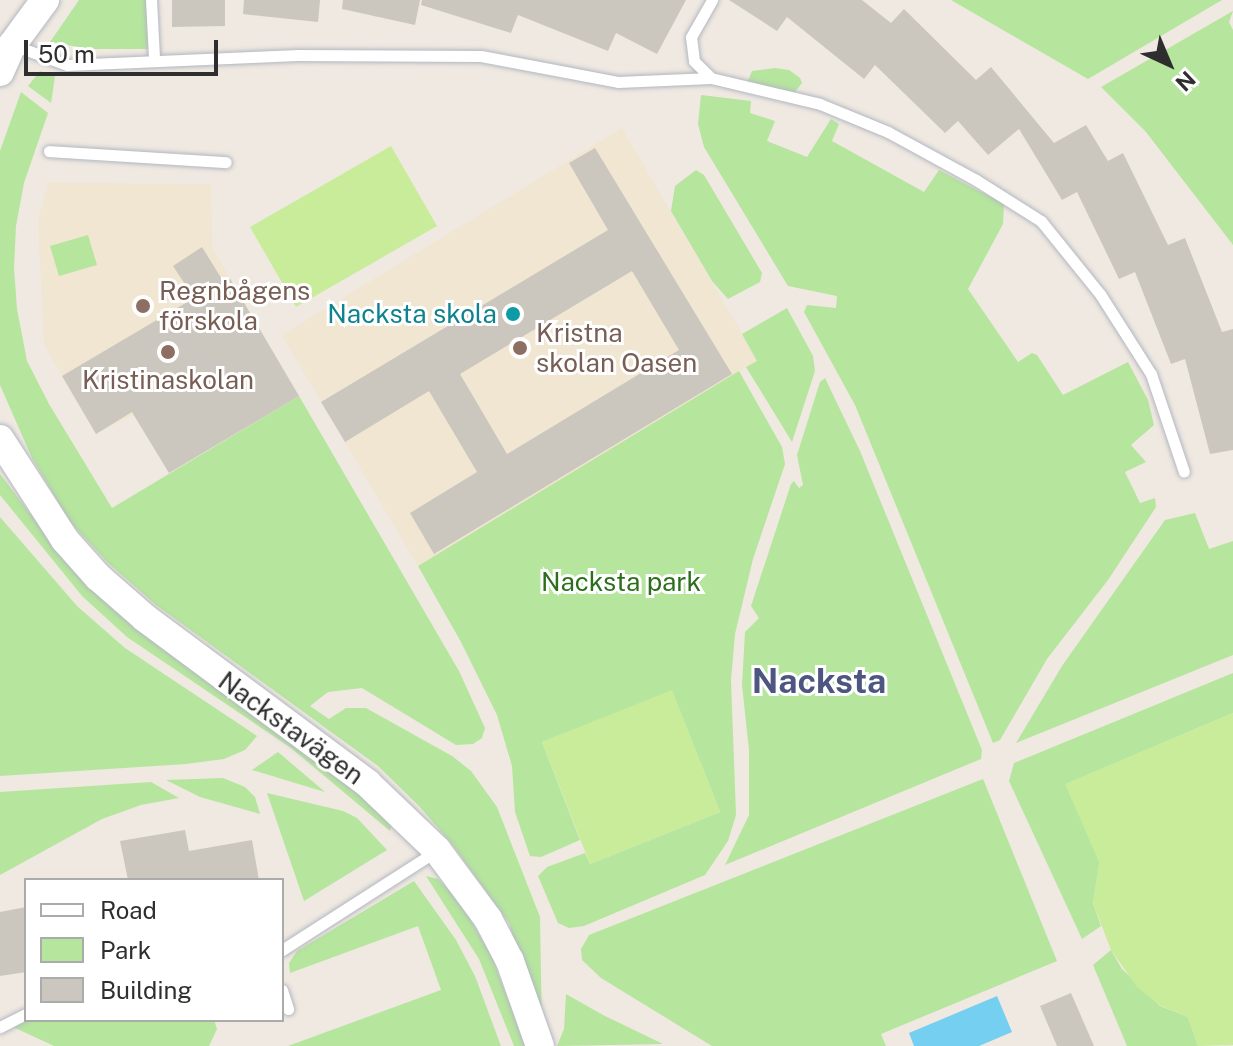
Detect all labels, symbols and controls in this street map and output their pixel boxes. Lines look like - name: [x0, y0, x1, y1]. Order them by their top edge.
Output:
- scale bar: [28, 24, 222, 74]
- north arrow: [1129, 24, 1209, 104]
- text: 50 m: [38, 40, 95, 68]
- text: N: [1170, 66, 1201, 97]
- place label: Regnbågens förskola: [159, 275, 310, 336]
- marker: Regnbågens förskola: [134, 297, 152, 315]
- place label: Nacksta skola: [327, 298, 497, 330]
- marker: Nacksta skola: [504, 305, 522, 323]
- place label: Kristna skolan Oasen: [536, 317, 697, 378]
- marker: Kristna skolan Oasen: [511, 339, 529, 357]
- marker: Kristinaskolan: [159, 343, 177, 361]
- place label: Kristinaskolan: [82, 364, 254, 396]
- park label: Nacksta park: [541, 566, 701, 598]
- district label: Nacksta: [752, 662, 886, 702]
- street label: Nackstavägen: [212, 665, 370, 791]
- legend: [24, 878, 284, 1022]
- text: Road: [100, 896, 157, 924]
- text: Park: [100, 936, 151, 964]
- text: Building: [100, 976, 192, 1004]

